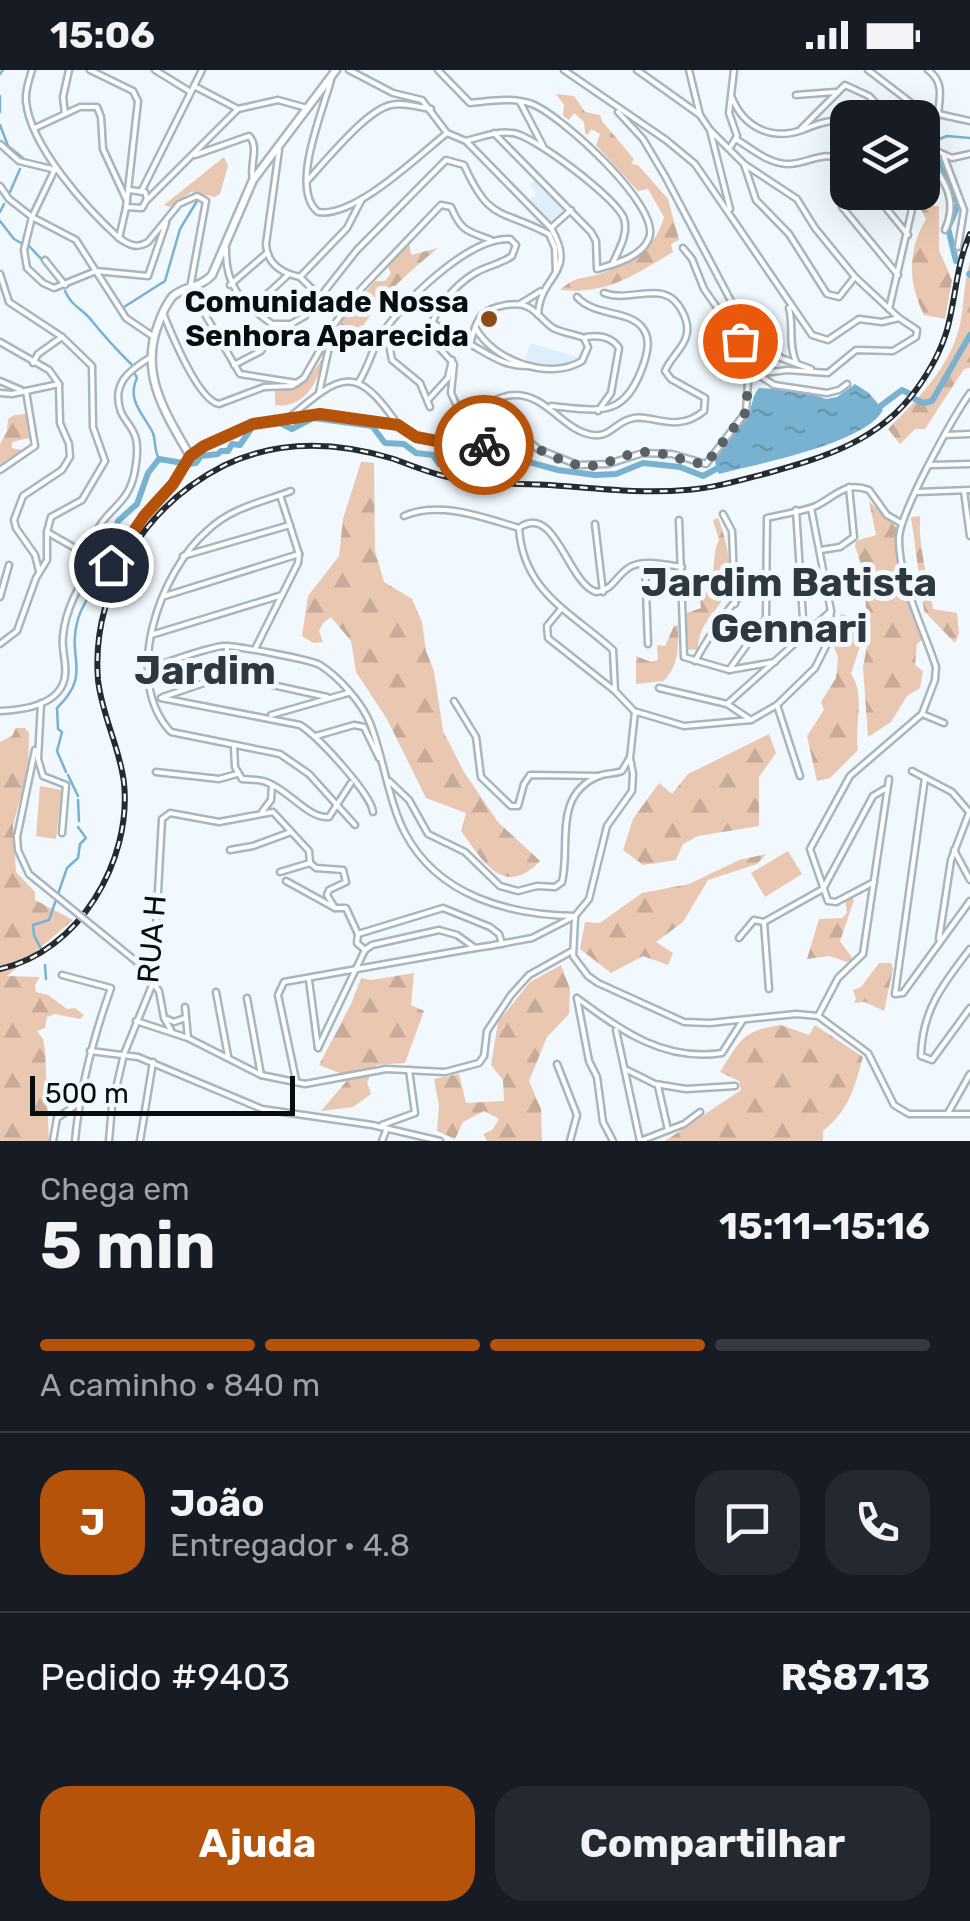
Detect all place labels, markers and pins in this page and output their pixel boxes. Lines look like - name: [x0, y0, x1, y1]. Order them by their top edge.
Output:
- place label: Comunidade Nossa Senhora Aparecida: [184, 284, 469, 354]
- pin: [698, 299, 783, 384]
- marker: Comunidade Nossa Senhora Aparecida: [478, 308, 500, 330]
- pin: [69, 523, 154, 608]

